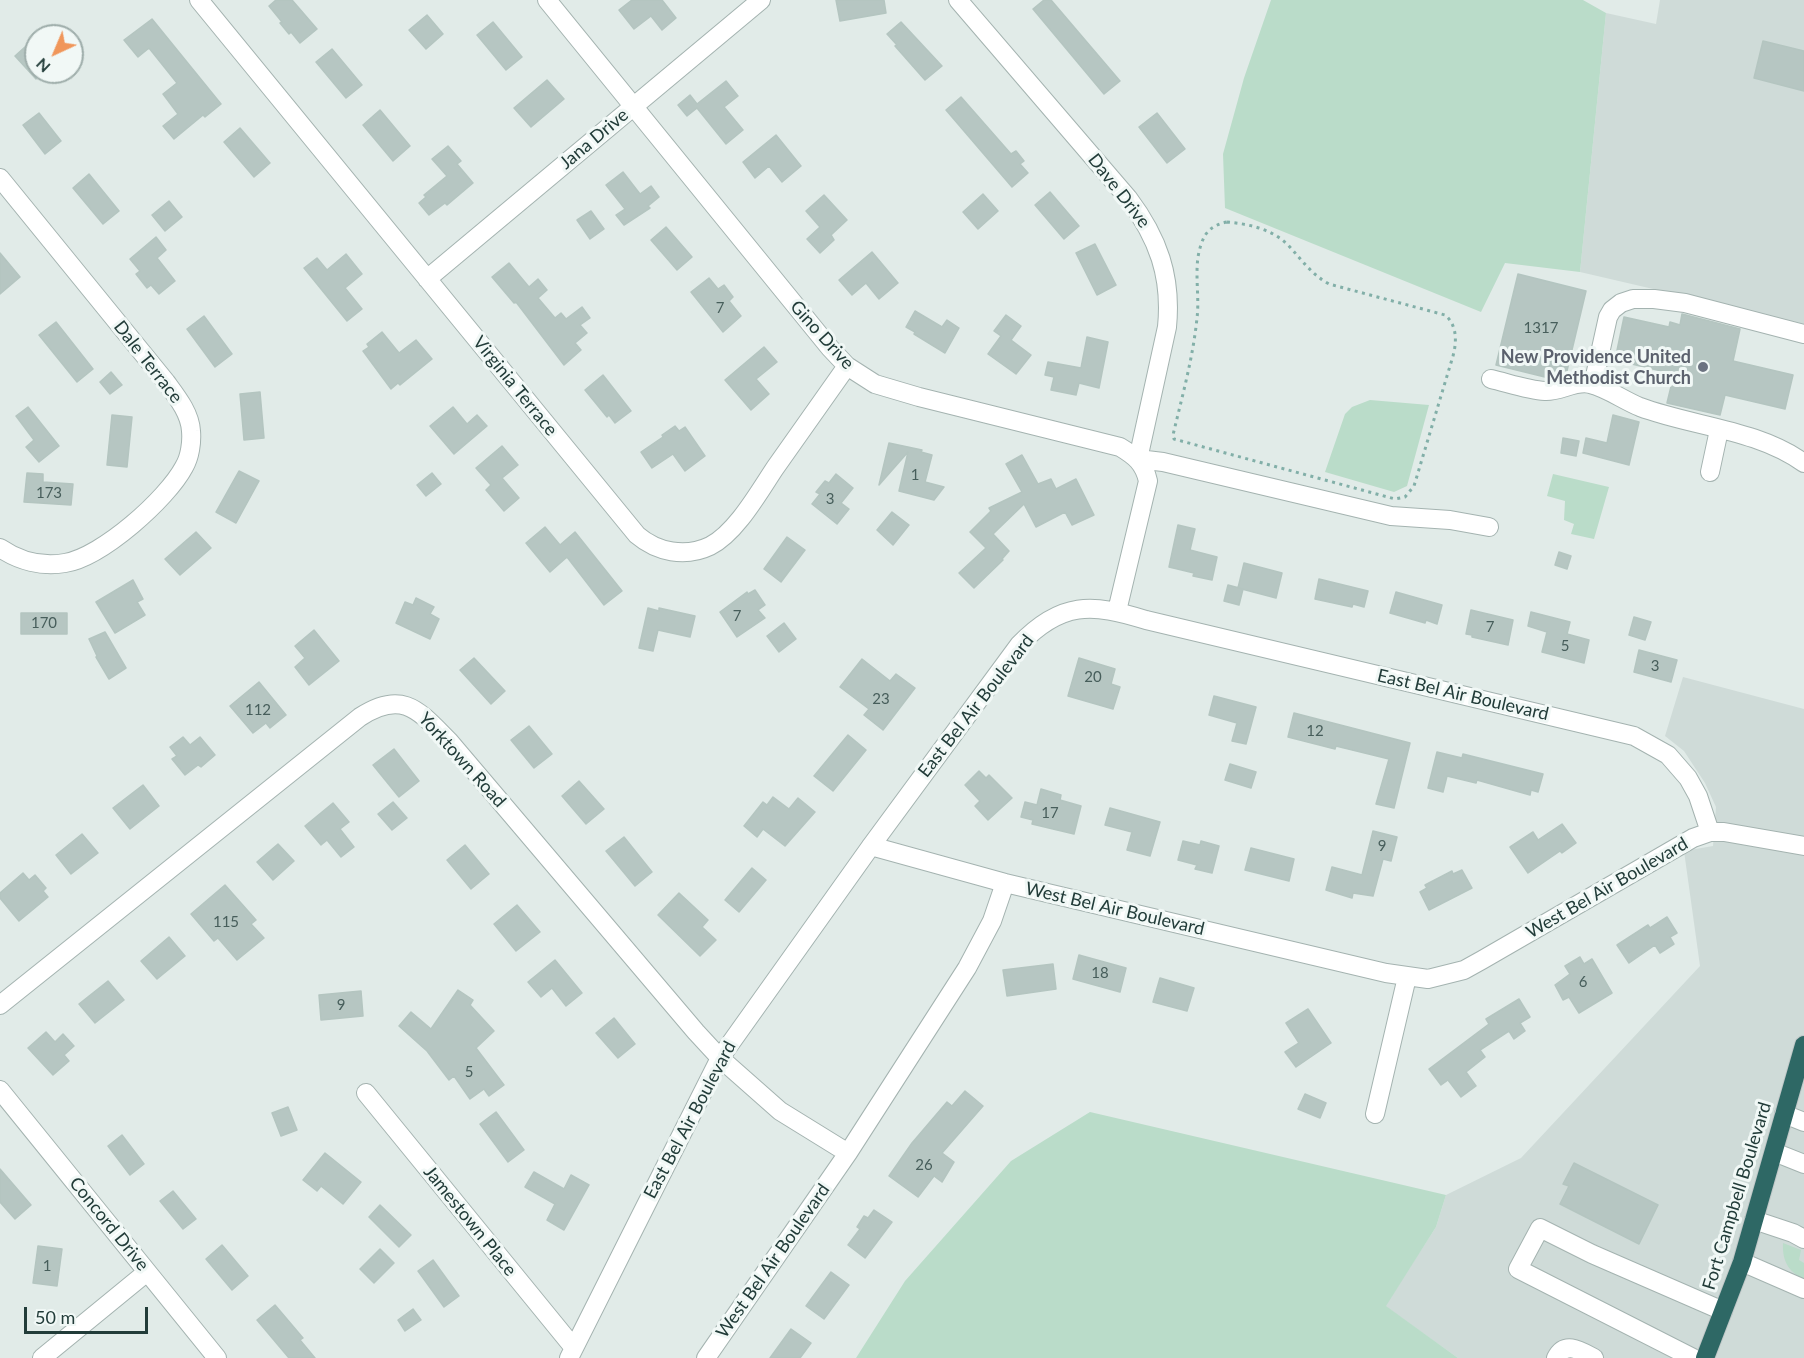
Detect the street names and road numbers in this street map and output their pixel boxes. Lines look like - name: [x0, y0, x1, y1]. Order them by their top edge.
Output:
- street label: Jana Drive: [555, 104, 633, 174]
- street label: Dave Drive: [1083, 150, 1155, 232]
- street label: Gino Drive: [785, 296, 859, 374]
- street label: Dale Terrace: [109, 317, 187, 407]
- street label: Virginia Terrace: [468, 332, 562, 440]
- street label: East Bel Air Boulevard: [914, 630, 1038, 782]
- street label: East Bel Air Boulevard: [1375, 665, 1551, 725]
- street label: Yorktown Road: [414, 708, 510, 812]
- street label: West Bel Air Boulevard: [1522, 833, 1692, 943]
- street label: West Bel Air Boulevard: [1023, 878, 1207, 940]
- street label: East Bel Air Boulevard: [639, 1038, 741, 1202]
- street label: Fort Campbell Boulevard: [1698, 1099, 1776, 1293]
- street label: Jamestown Place: [419, 1162, 521, 1280]
- street label: Concord Drive: [65, 1173, 153, 1275]
- street label: West Bel Air Boulevard: [712, 1180, 834, 1342]

